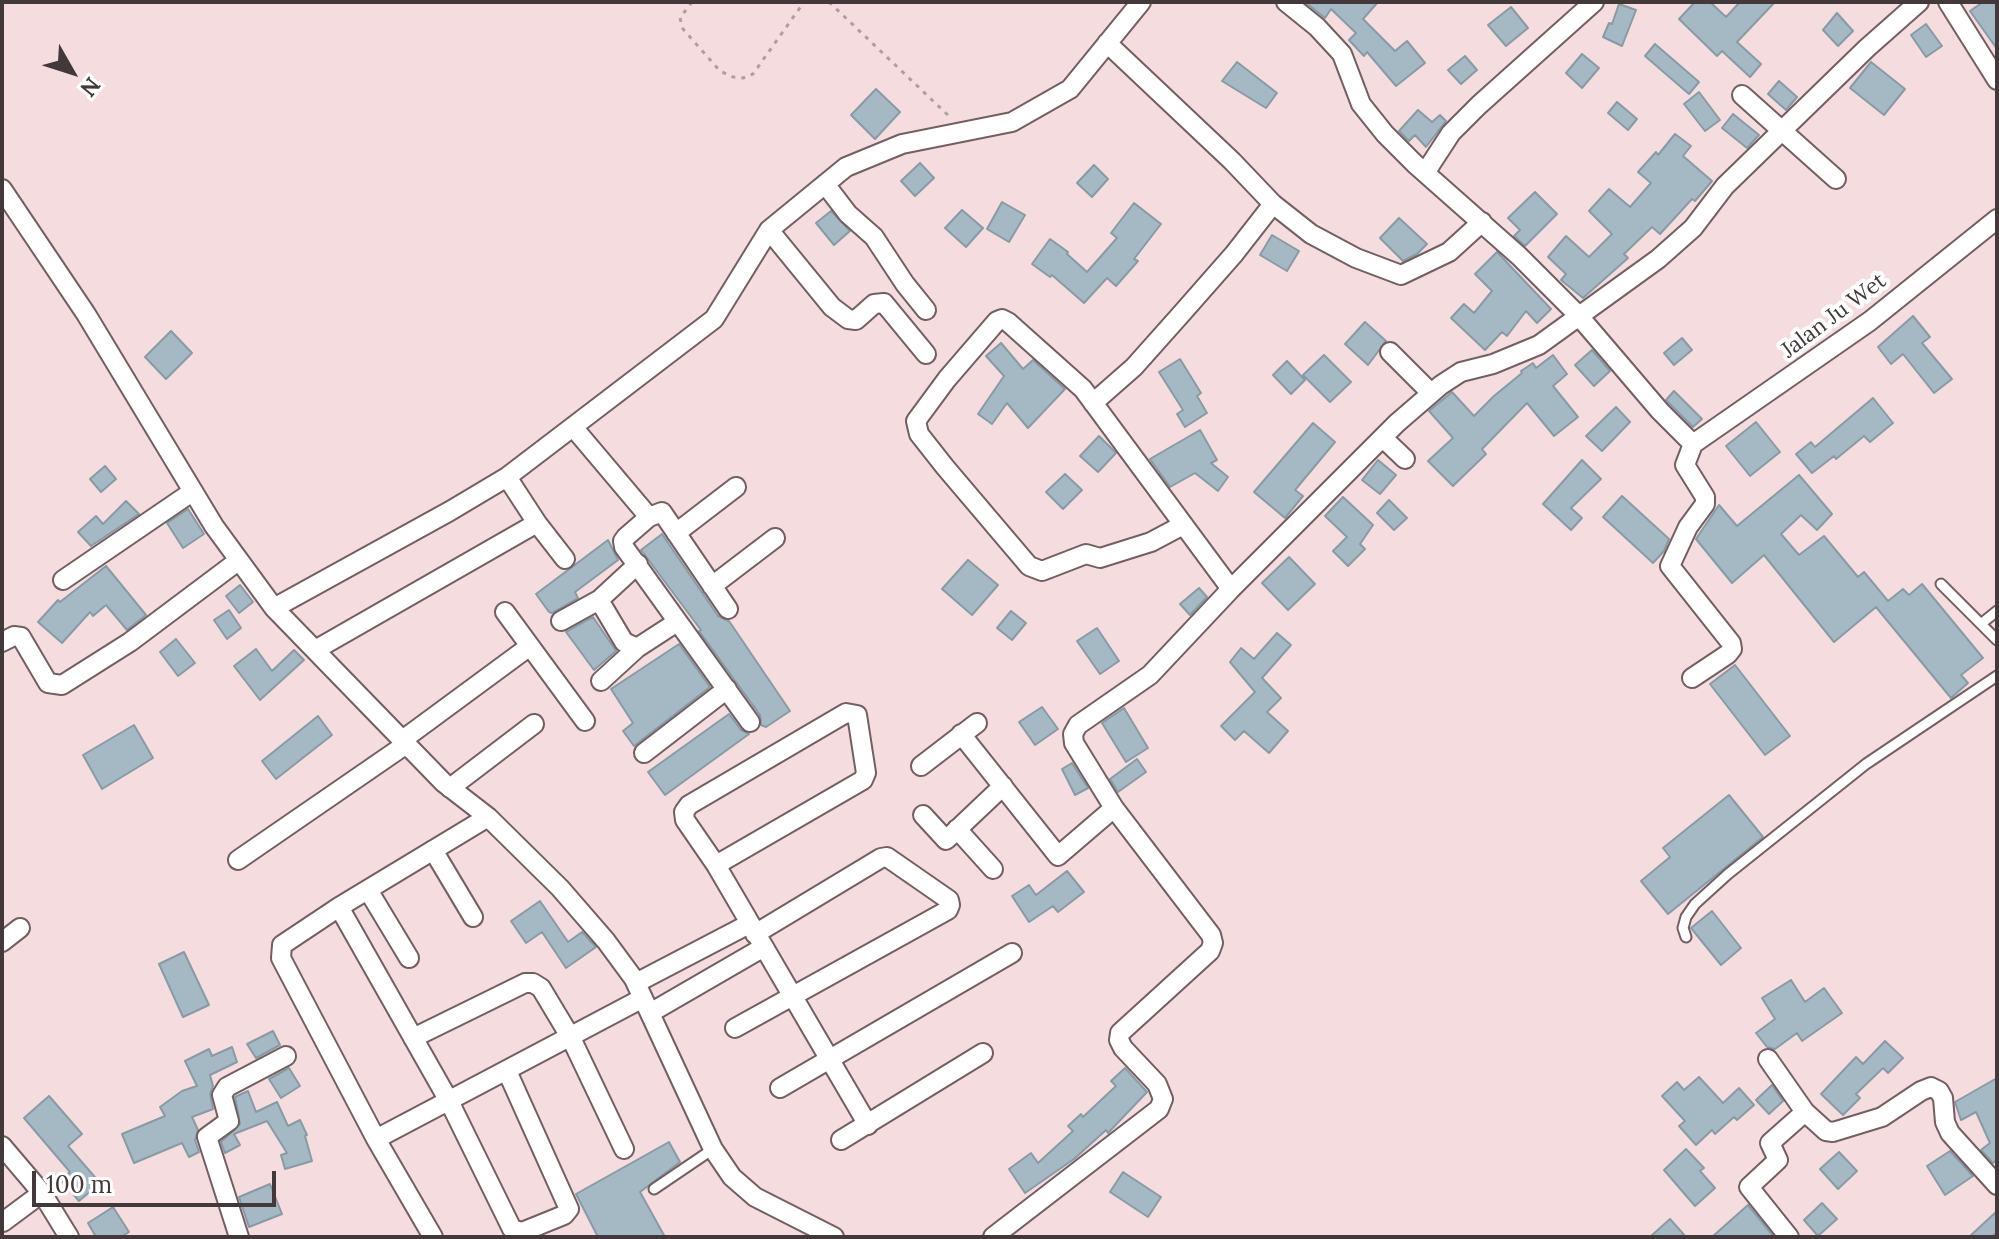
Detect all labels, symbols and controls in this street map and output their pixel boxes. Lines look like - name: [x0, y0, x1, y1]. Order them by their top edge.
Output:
- north arrow: [32, 32, 112, 112]
- text: N: [74, 72, 107, 103]
- street label: Jalan Ju Wet: [1776, 268, 1892, 364]
- scale bar: [36, 1155, 280, 1205]
- text: 100 m: [46, 1169, 112, 1200]

